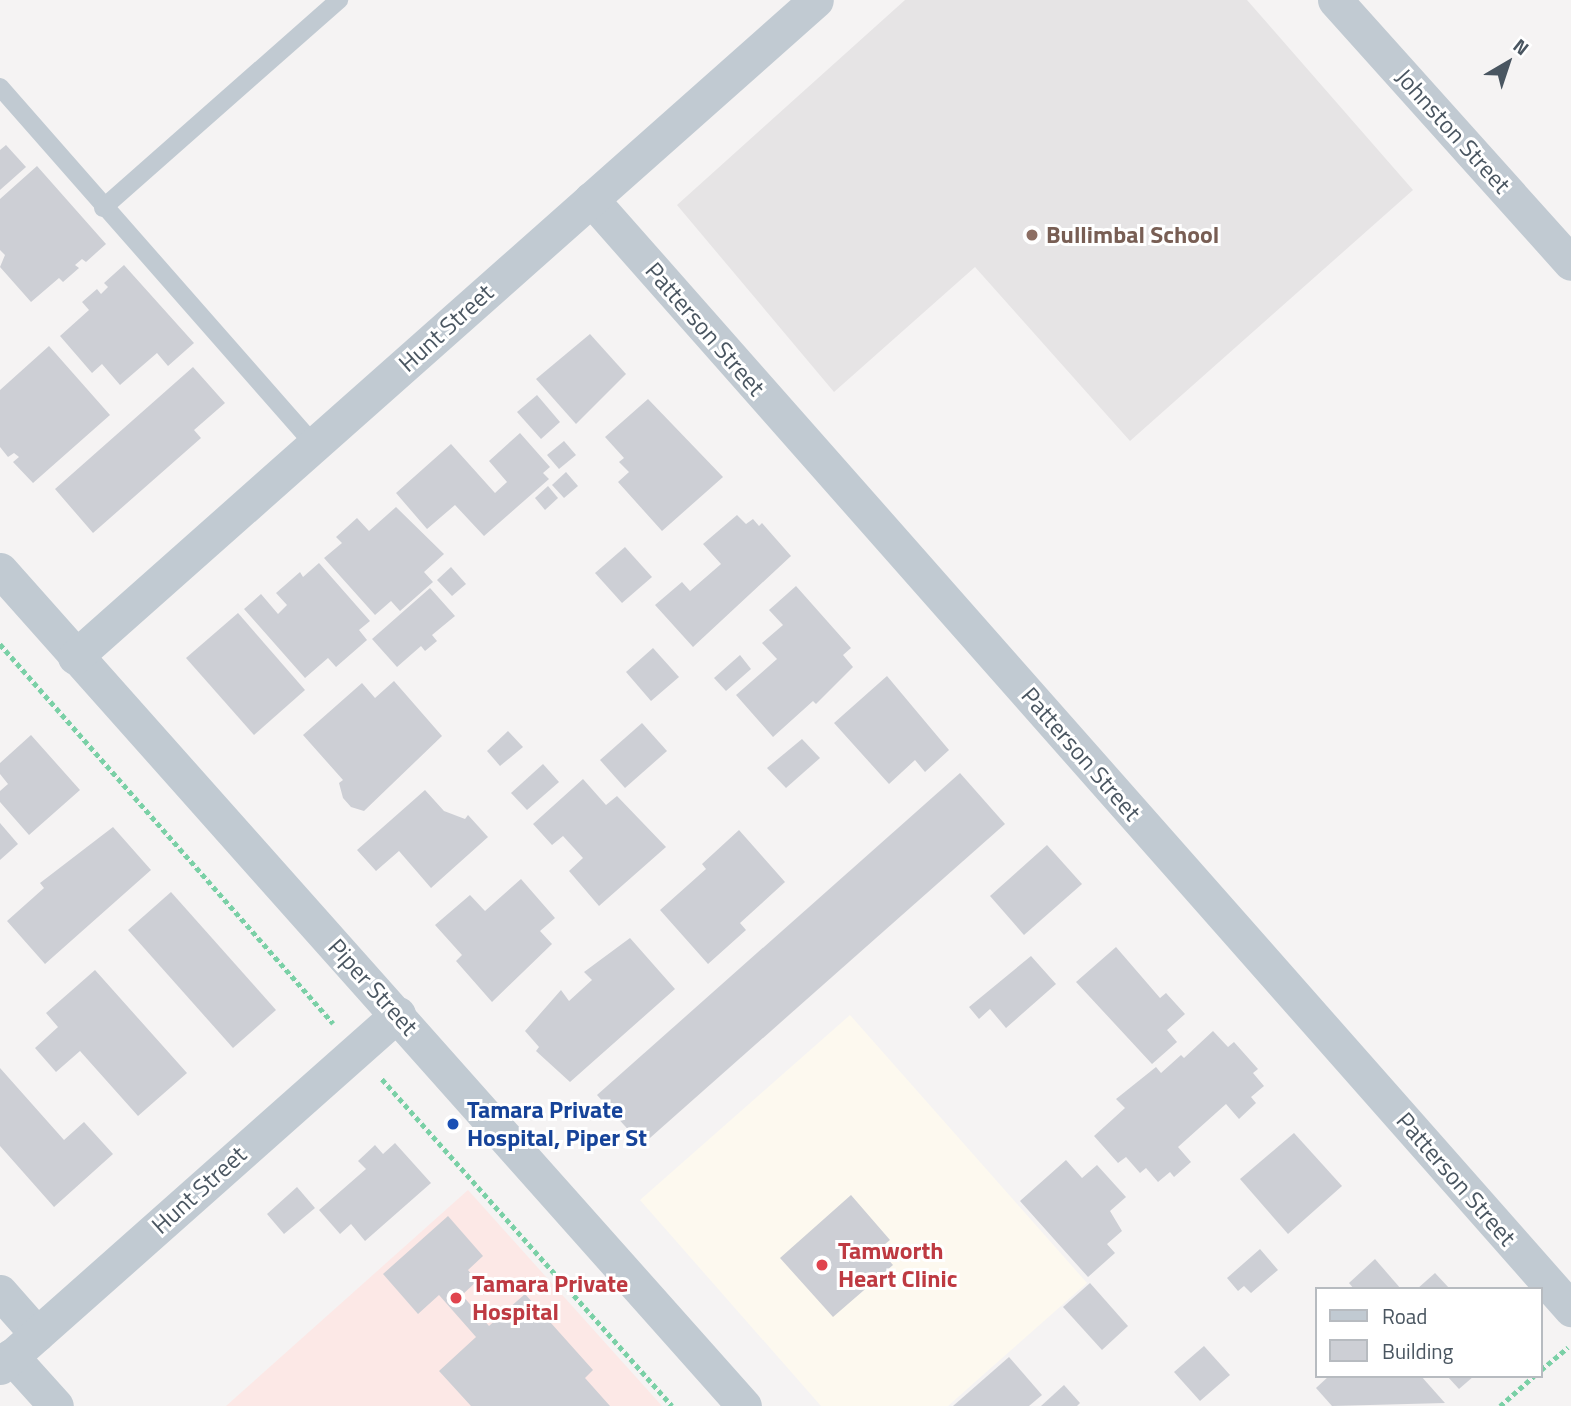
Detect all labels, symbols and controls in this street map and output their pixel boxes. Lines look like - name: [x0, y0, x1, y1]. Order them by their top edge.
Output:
- north arrow: [1473, 28, 1543, 98]
- text: N: [1507, 31, 1536, 62]
- street label: Johnston Street: [1390, 63, 1516, 199]
- place label: Bullimbal School: [1046, 221, 1219, 249]
- marker: Bullimbal School: [1024, 227, 1040, 243]
- street label: Patterson Street: [639, 256, 771, 402]
- street label: Hunt Street: [393, 278, 499, 378]
- street label: Patterson Street: [1015, 681, 1147, 827]
- street label: Piper Street: [322, 933, 424, 1041]
- place label: Tamara Private Hospital, Piper St: [467, 1096, 647, 1152]
- street label: Patterson Street: [1390, 1106, 1522, 1252]
- marker: Tamara Private Hospital, Piper St: [445, 1116, 461, 1132]
- street label: Hunt Street: [146, 1140, 252, 1240]
- place label: Tamworth Heart Clinic: [838, 1237, 957, 1293]
- marker: Tamworth Heart Clinic: [812, 1255, 832, 1275]
- place label: Tamara Private Hospital: [472, 1270, 628, 1326]
- legend: [1316, 1287, 1543, 1378]
- marker: Tamara Private Hospital: [446, 1288, 466, 1308]
- text: Road: [1382, 1300, 1427, 1332]
- text: Building: [1382, 1335, 1453, 1367]

